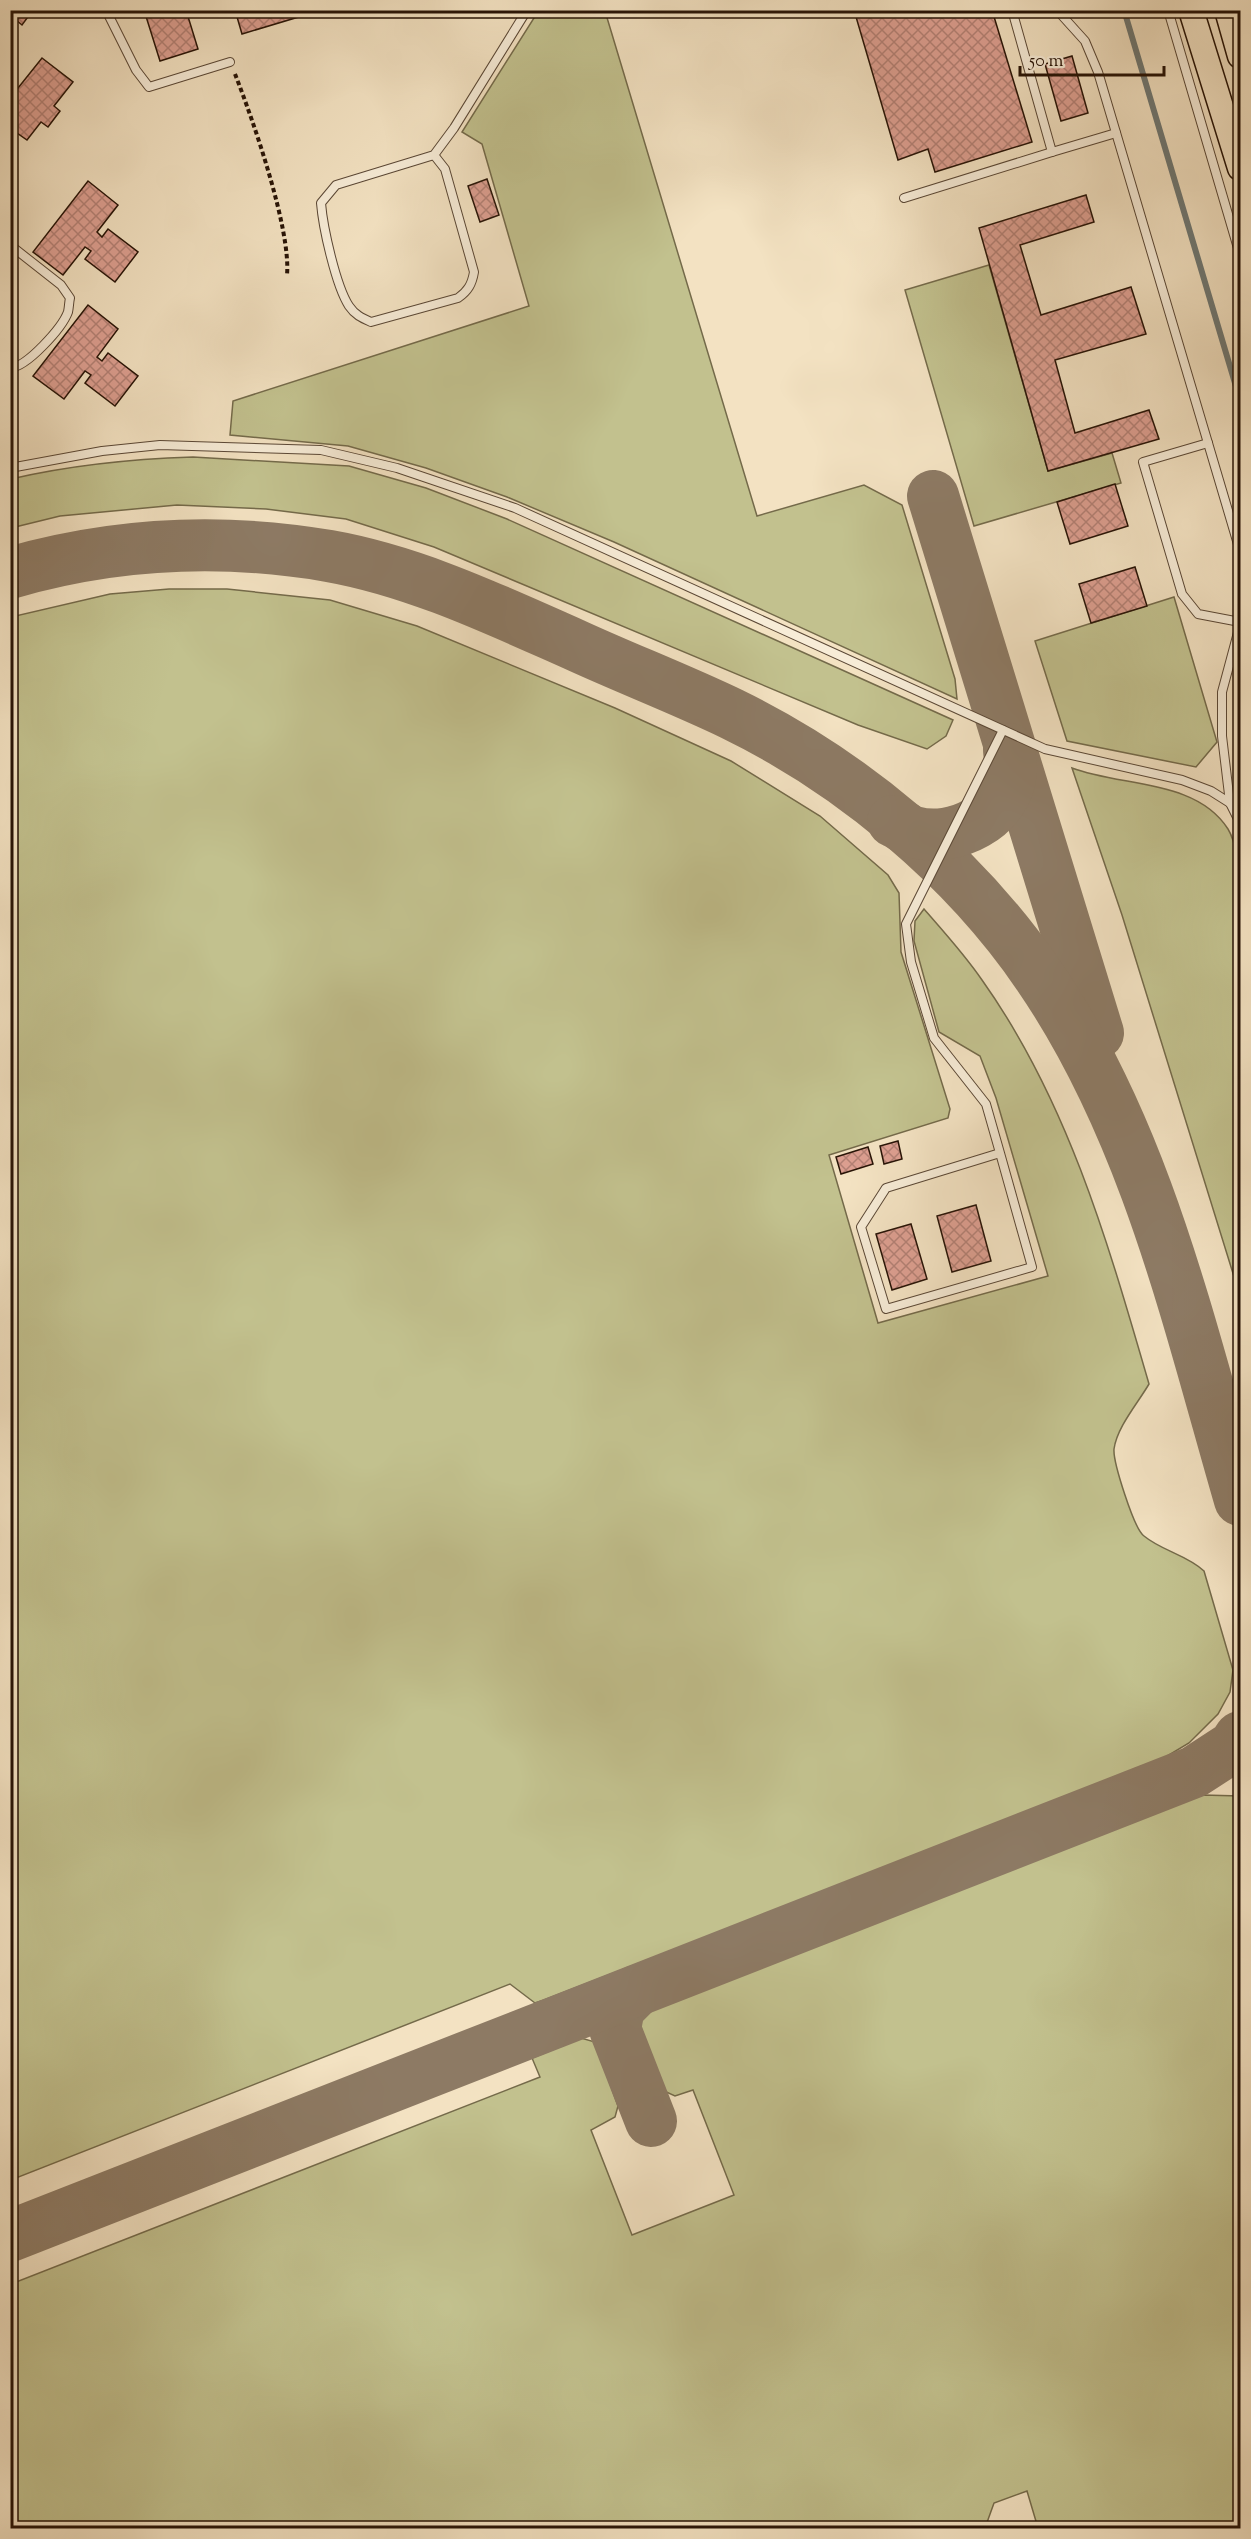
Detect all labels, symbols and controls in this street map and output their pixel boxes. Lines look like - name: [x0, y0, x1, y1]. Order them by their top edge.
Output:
- scale bar: [1020, 39, 1164, 77]
- text: 50 m: [1028, 49, 1064, 75]

